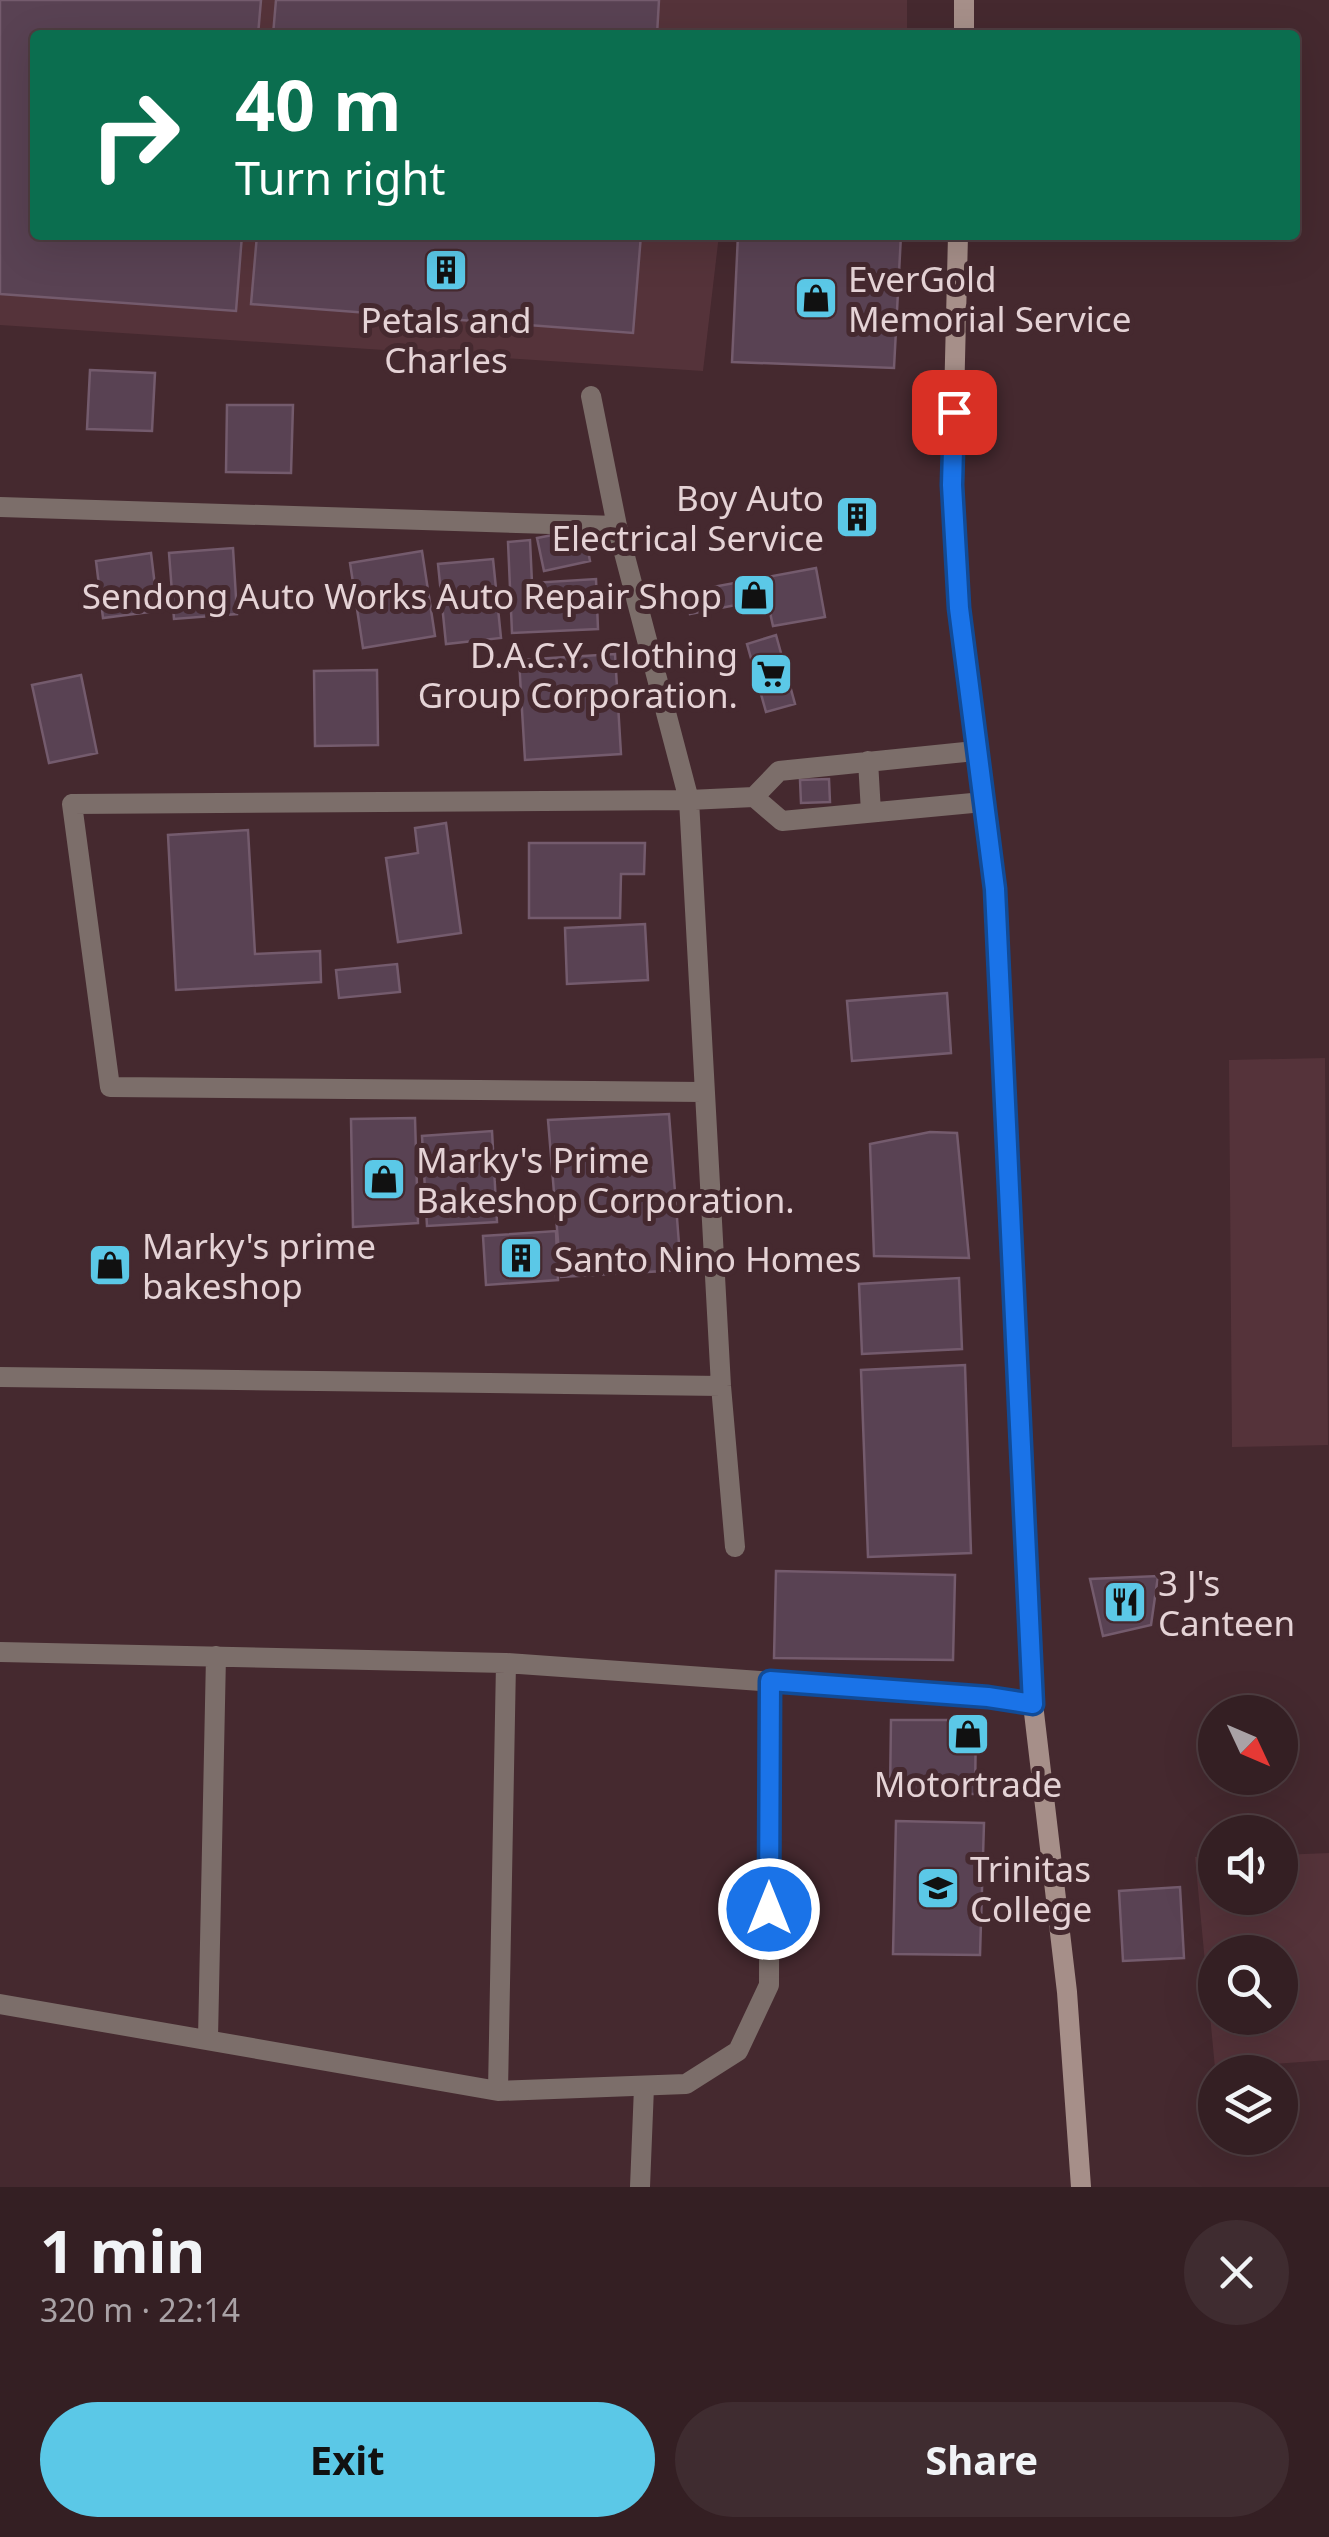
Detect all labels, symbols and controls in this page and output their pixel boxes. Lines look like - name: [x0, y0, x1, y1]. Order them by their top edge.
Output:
- text: 40 m: [235, 56, 402, 152]
- icon: right: [70, 70, 200, 200]
- text: Turn right: [235, 147, 446, 208]
- building icon: Petals and Charles: [423, 247, 469, 293]
- place label: EverGold Memorial Service: [848, 255, 1131, 342]
- shop icon: EverGold Memorial Service: [793, 275, 839, 321]
- place label: Petals and Charles: [361, 296, 531, 383]
- pin: [912, 370, 997, 455]
- icon: arrive: [927, 385, 982, 440]
- place label: Boy Auto Electrical Service: [552, 474, 824, 561]
- building icon: Boy Auto Electrical Service: [834, 494, 880, 540]
- place label: Sendong Auto Works Auto Repair Shop: [82, 572, 722, 619]
- shop icon: Sendong Auto Works Auto Repair Shop: [731, 572, 777, 618]
- place label: D.A.C.Y. Clothing Group Corporation.: [418, 631, 738, 718]
- supermarket icon: D.A.C.Y. Clothing Group Corporation.: [748, 651, 794, 697]
- place label: Marky's Prime Bakeshop Corporation.: [416, 1136, 795, 1223]
- shop icon: Marky's Prime Bakeshop Corporation.: [361, 1156, 407, 1202]
- place label: Marky's prime bakeshop: [142, 1222, 376, 1309]
- building icon: Santo Nino Homes: [498, 1235, 544, 1281]
- place label: Santo Nino Homes: [554, 1235, 861, 1282]
- shop icon: Marky's prime bakeshop: [87, 1242, 133, 1288]
- place label: 3 J's Canteen: [1158, 1559, 1295, 1646]
- restaurant icon: 3 J's Canteen: [1102, 1579, 1148, 1625]
- north arrow: [1198, 1695, 1298, 1795]
- map controls: [1198, 1695, 1298, 2155]
- shop icon: Motortrade: [945, 1711, 991, 1757]
- place label: Motortrade: [874, 1760, 1062, 1807]
- button: sound: [1198, 1815, 1298, 1915]
- place label: Trinitas College: [970, 1845, 1092, 1932]
- position arrow: [717, 1857, 821, 1961]
- school or university icon: Trinitas College: [915, 1865, 961, 1911]
- button: search: [1198, 1935, 1298, 2035]
- button: layers: [1198, 2055, 1298, 2155]
- text: 1 min: [40, 2209, 205, 2291]
- button: close: [1184, 2220, 1289, 2325]
- text: 320 m · 22:14: [40, 2288, 240, 2331]
- button: Exit: [40, 2402, 655, 2517]
- button: Share: [675, 2402, 1289, 2517]

